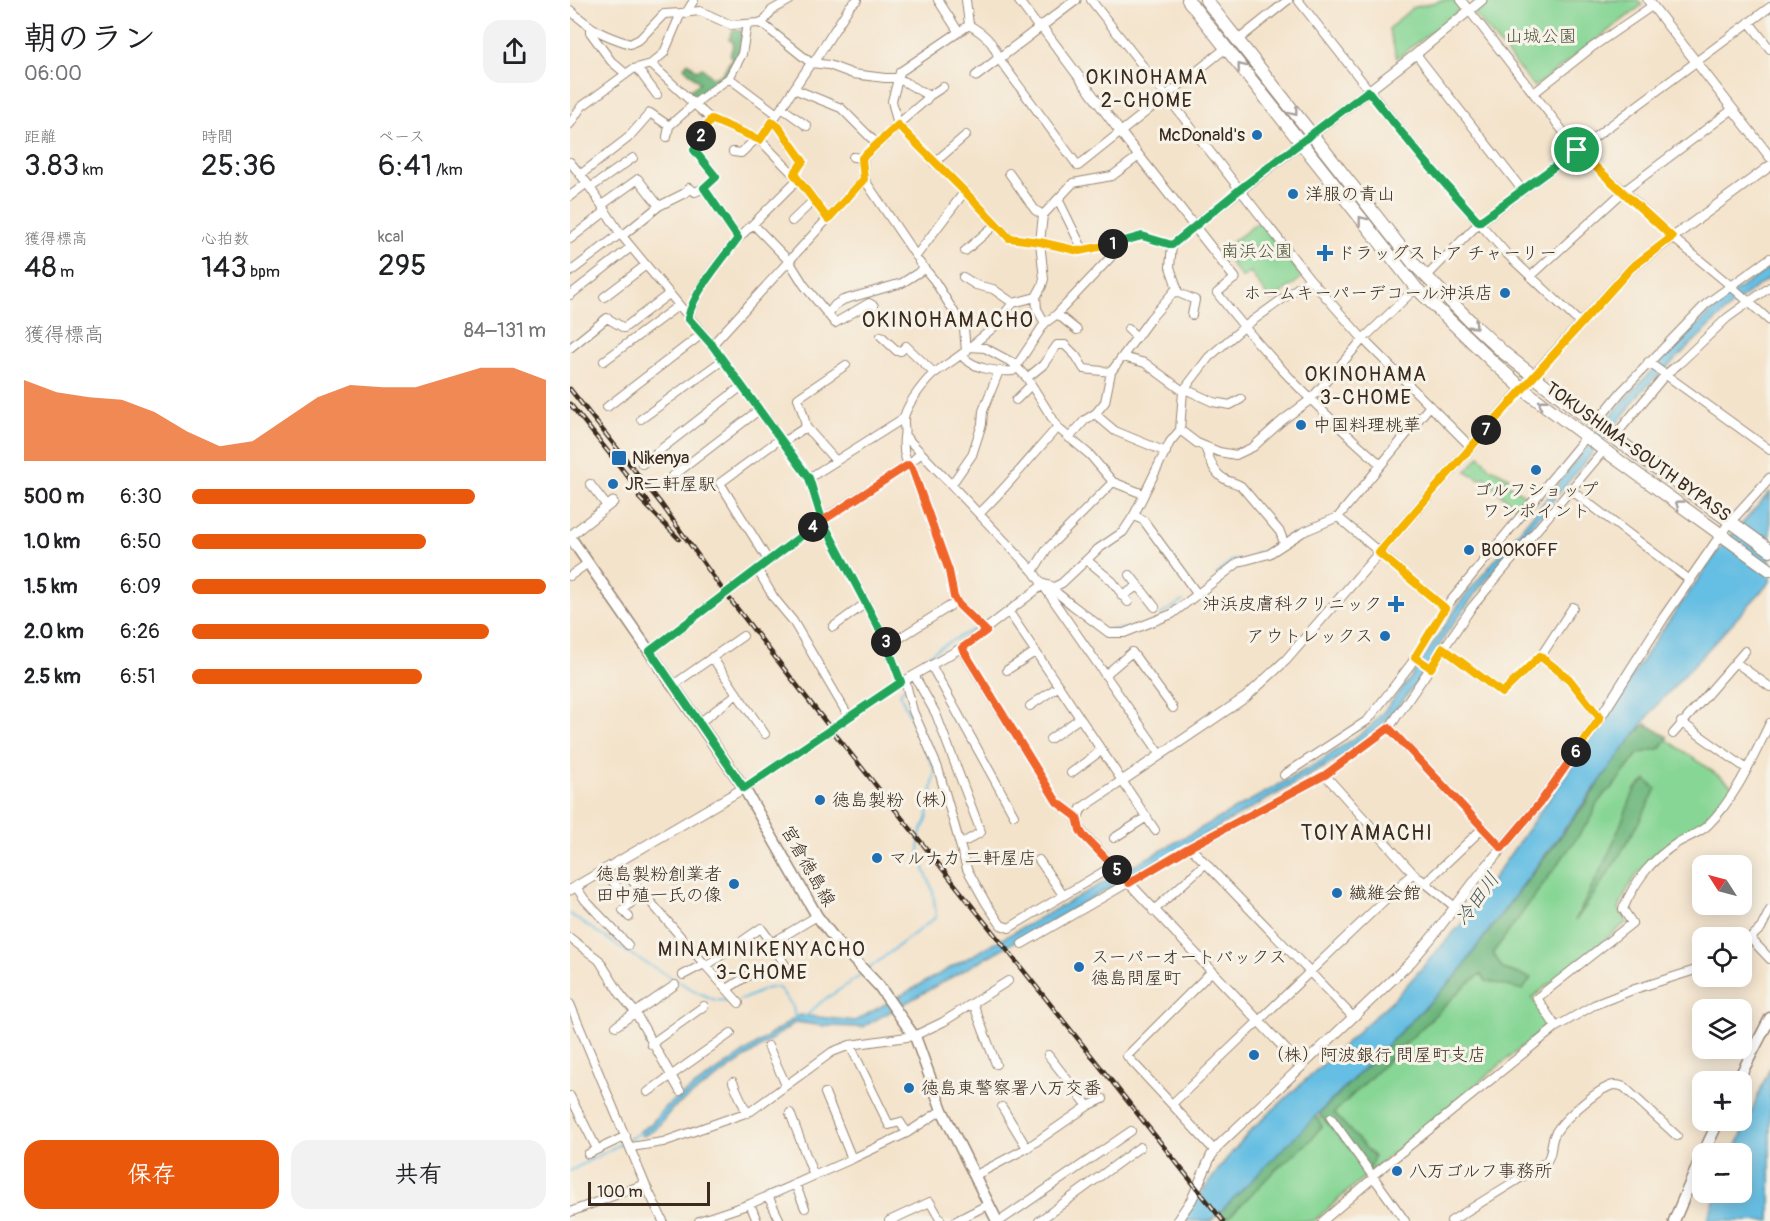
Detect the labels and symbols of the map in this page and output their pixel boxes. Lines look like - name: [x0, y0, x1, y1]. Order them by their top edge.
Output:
- park label: 山城公園: [1505, 25, 1577, 48]
- one-way arrow: [1238, 63, 1249, 74]
- district label: OKINOHAMA 2-CHOME: [1085, 65, 1209, 113]
- one-way arrow: [1287, 105, 1298, 116]
- pin: 2: [686, 121, 716, 151]
- place label: McDonald's: [1159, 124, 1245, 147]
- pin: [1551, 124, 1602, 175]
- marker: McDonald's: [1250, 128, 1264, 142]
- place label: 洋服の青山: [1305, 183, 1395, 206]
- marker: 洋服の青山: [1286, 187, 1300, 201]
- one-way arrow: [1359, 215, 1370, 226]
- pin: 1: [1098, 229, 1128, 259]
- park label: 南浜公園: [1221, 240, 1293, 263]
- place label: ドラッグストア チャーリー: [1337, 242, 1557, 265]
- marker: ドラッグストア チャーリー: [1318, 246, 1332, 260]
- place label: ホームキーパーデコール沖浜店: [1243, 282, 1493, 305]
- marker: ホームキーパーデコール沖浜店: [1498, 286, 1512, 300]
- district label: OKINOHAMACHO: [862, 307, 1034, 334]
- one-way arrow: [1467, 318, 1477, 329]
- district label: OKINOHAMA 3-CHOME: [1304, 362, 1428, 410]
- street label: TOKUSHIMA-SOUTH BYPASS: [1541, 377, 1735, 527]
- one-way arrow: [1538, 400, 1549, 411]
- place label: 中国料理桃華: [1313, 414, 1421, 437]
- pin: 7: [1471, 415, 1501, 445]
- marker: 中国料理桃華: [1294, 418, 1308, 432]
- place label: Nikenya: [632, 447, 689, 470]
- marker: Nikenya: [610, 449, 628, 467]
- marker: ゴルフショップ ワンポイント: [1529, 463, 1543, 477]
- place label: JR二軒屋駅: [625, 473, 716, 496]
- marker: JR二軒屋駅: [606, 477, 620, 491]
- place label: ゴルフショップ ワンポイント: [1474, 479, 1598, 523]
- one-way arrow: [1674, 500, 1685, 511]
- pin: 4: [798, 512, 828, 542]
- place label: BOOKOFF: [1481, 539, 1558, 562]
- marker: BOOKOFF: [1462, 543, 1476, 557]
- place label: 沖浜皮膚科クリニック: [1202, 593, 1382, 616]
- marker: 沖浜皮膚科クリニック: [1387, 595, 1405, 613]
- place label: アウトレックス: [1247, 625, 1373, 648]
- pin: 3: [871, 627, 901, 657]
- marker: アウトレックス: [1378, 629, 1392, 643]
- pin: 6: [1561, 737, 1591, 767]
- place label: 徳島製粉（株）: [832, 789, 958, 812]
- marker: 徳島製粉（株）: [813, 793, 827, 807]
- district label: TOIYAMACHI: [1301, 820, 1433, 847]
- street label: 宮倉徳島線: [776, 821, 840, 911]
- place label: マルナカ 二軒屋店: [889, 847, 1037, 870]
- marker: マルナカ 二軒屋店: [870, 851, 884, 865]
- pin: 5: [1102, 855, 1132, 885]
- north arrow: [1692, 855, 1752, 915]
- place label: 徳島製粉創業者 田中殖一氏の像: [596, 863, 722, 907]
- water label: 冷田川: [1449, 867, 1505, 931]
- marker: 徳島製粉創業者 田中殖一氏の像: [727, 877, 741, 891]
- place label: 繊維会館: [1349, 882, 1421, 905]
- marker: 繊維会館: [1330, 886, 1344, 900]
- district label: MINAMINIKENYACHO 3-CHOME: [658, 937, 866, 985]
- place label: スーパーオートバックス 徳島問屋町: [1091, 946, 1287, 990]
- marker: スーパーオートバックス 徳島問屋町: [1072, 960, 1086, 974]
- place label: （株）阿波銀行 問屋町支店: [1266, 1044, 1486, 1067]
- marker: （株）阿波銀行 問屋町支店: [1247, 1048, 1261, 1062]
- place label: 徳島東警察署八万交番: [921, 1077, 1101, 1100]
- marker: 徳島東警察署八万交番: [902, 1081, 916, 1095]
- place label: 八万ゴルフ事務所: [1409, 1160, 1552, 1183]
- marker: 八万ゴルフ事務所: [1390, 1164, 1404, 1178]
- scale bar: [588, 1179, 710, 1206]

